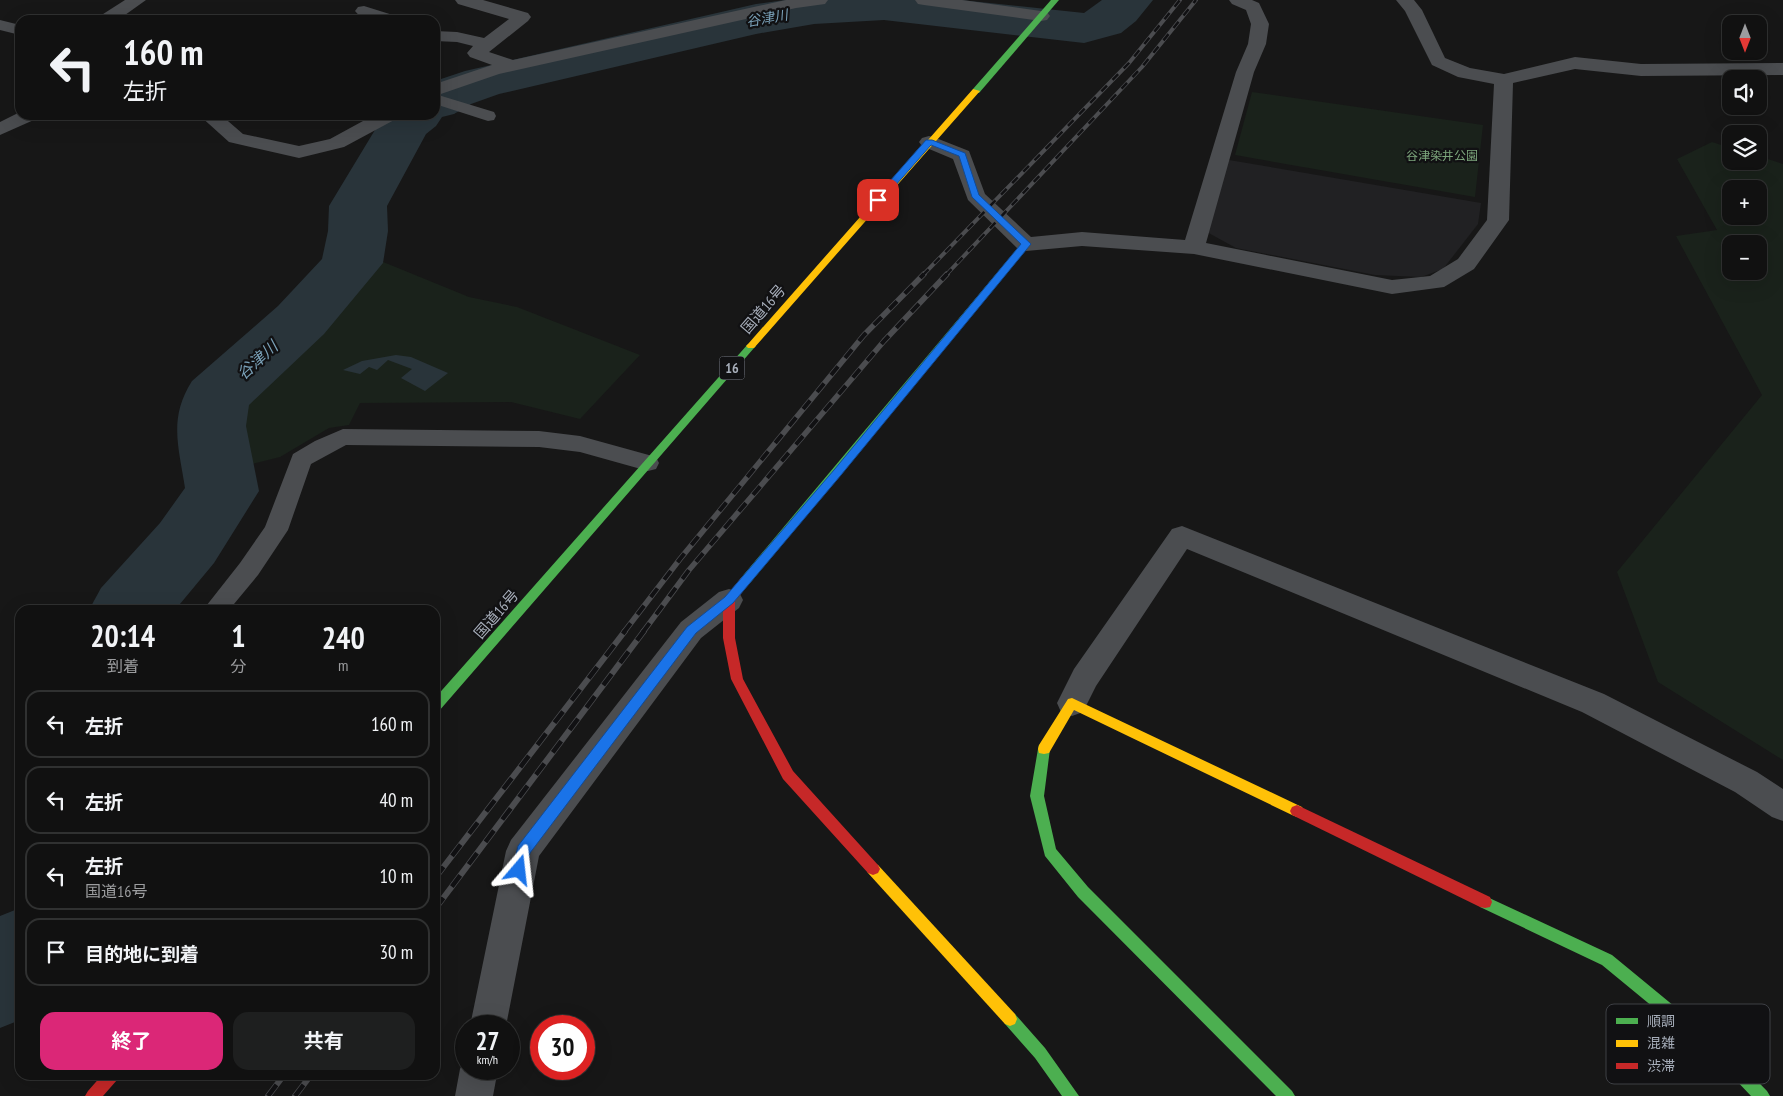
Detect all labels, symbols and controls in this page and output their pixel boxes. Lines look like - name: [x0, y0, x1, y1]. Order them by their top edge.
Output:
- water label: 谷津川: [745, 5, 791, 31]
- north arrow: [1722, 15, 1768, 60]
- map controls: [1722, 15, 1767, 280]
- text: 160 m: [123, 29, 204, 75]
- icon: left: [40, 35, 105, 100]
- button: sound: [1722, 70, 1767, 115]
- text: 左折: [123, 77, 167, 105]
- button: layers: [1722, 125, 1767, 170]
- park label: 谷津染井公園: [1406, 148, 1478, 163]
- pin: [857, 179, 899, 221]
- button: +: [1722, 180, 1767, 225]
- icon: arrive: [864, 186, 892, 214]
- button: −: [1722, 235, 1767, 280]
- street label: 国道16号: [737, 281, 789, 337]
- water label: 谷津川: [232, 335, 283, 383]
- road number: 16: [720, 356, 744, 379]
- street label: 国道16号: [470, 586, 522, 642]
- text: 20:14: [90, 616, 155, 655]
- text: 1: [231, 616, 246, 655]
- text: 240: [322, 618, 365, 657]
- text: m: [338, 655, 348, 675]
- text: 到着: [107, 656, 139, 676]
- text: 分: [230, 656, 246, 676]
- icon: left: [42, 710, 70, 738]
- text: 160 m: [371, 712, 413, 736]
- text: 左折: [85, 714, 123, 738]
- icon: left: [42, 786, 70, 814]
- text: 40 m: [380, 788, 413, 812]
- text: 左折: [85, 790, 123, 814]
- position arrow: [492, 843, 544, 895]
- text: 左折: [85, 854, 123, 878]
- icon: left: [42, 862, 70, 890]
- text: 10 m: [380, 864, 413, 888]
- text: 国道16号: [85, 881, 147, 901]
- icon: arrive: [42, 938, 70, 966]
- text: 30 m: [380, 940, 413, 964]
- text: 目的地に到着: [85, 942, 199, 966]
- legend: [1606, 1004, 1770, 1084]
- button: 終了: [40, 1012, 223, 1070]
- button: 共有: [233, 1012, 415, 1070]
- text: 順調: [1647, 1012, 1675, 1030]
- speed limit sign: 30: [530, 1015, 595, 1080]
- text: 27: [476, 1025, 499, 1057]
- text: 混雑: [1647, 1034, 1675, 1052]
- text: km/h: [477, 1052, 498, 1067]
- text: 渋滞: [1647, 1057, 1675, 1075]

